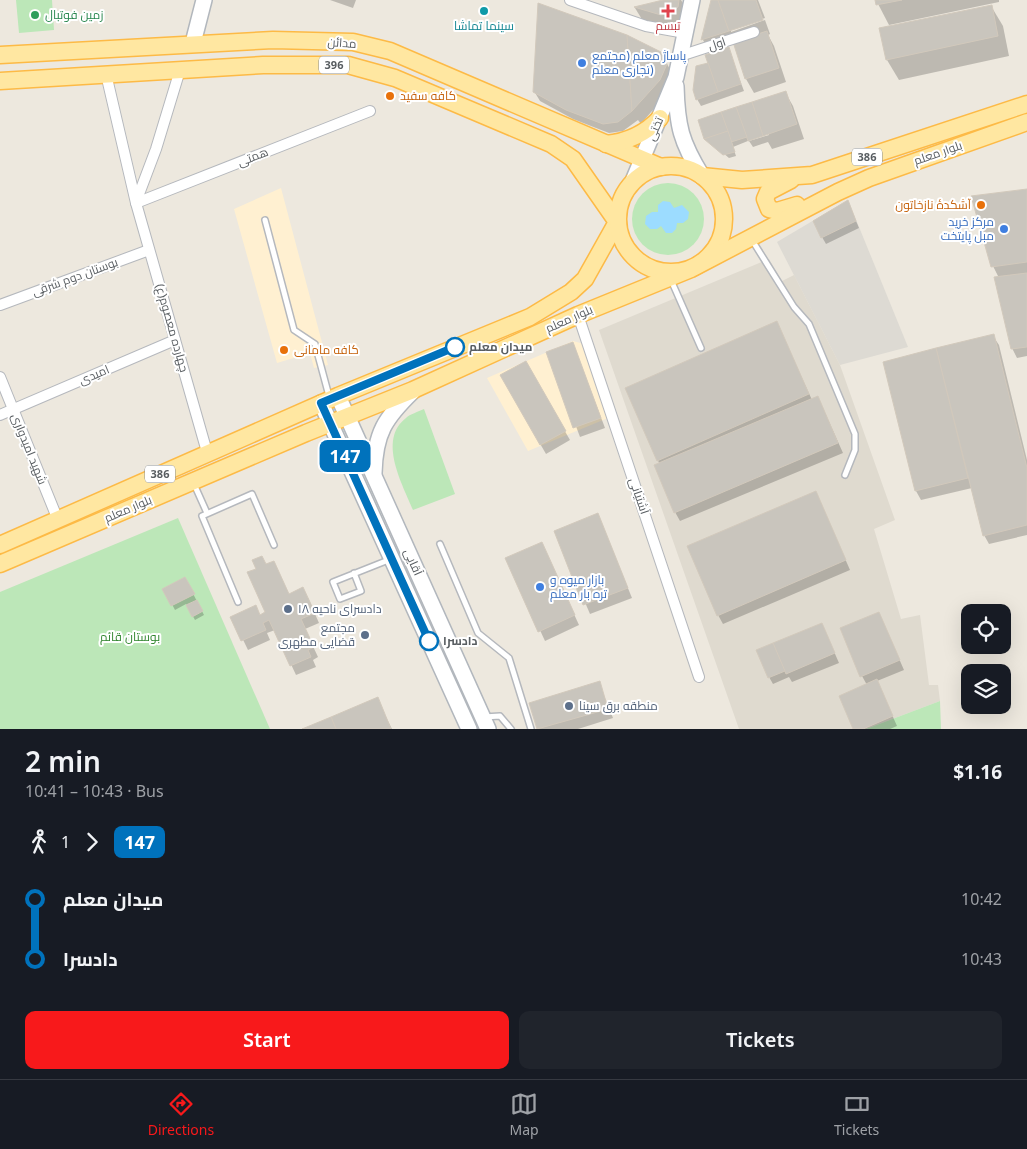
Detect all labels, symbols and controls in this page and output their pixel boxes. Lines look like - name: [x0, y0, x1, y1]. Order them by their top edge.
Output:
- marker: سینما تماشا: [478, 5, 490, 17]
- marker: تبسم: [662, 5, 674, 17]
- place label: زمین فوتبال: [45, 6, 103, 23]
- marker: زمین فوتبال: [29, 9, 41, 21]
- place label: سینما تماشا: [454, 17, 514, 34]
- place label: تبسم: [656, 17, 681, 34]
- street label: مدائن: [327, 33, 357, 52]
- street label: اول: [706, 33, 728, 54]
- place label: پاساژ معلم (مجتمع تجاری معلم): [592, 47, 687, 78]
- road number: 396: [319, 56, 349, 74]
- marker: پاساژ معلم (مجتمع تجاری معلم): [576, 57, 588, 69]
- place label: کافه سفید: [400, 87, 456, 104]
- marker: کافه سفید: [384, 90, 396, 102]
- street label: تختی: [642, 113, 667, 143]
- street label: بلوار معلم: [911, 136, 964, 169]
- street label: همتی: [235, 143, 271, 170]
- road number: 386: [852, 148, 882, 166]
- place label: آشکدهٔ نازخاتون: [895, 196, 972, 213]
- marker: آشکدهٔ نازخاتون: [975, 199, 987, 211]
- place label: مرکز خرید مبل پایتخت: [941, 213, 994, 245]
- marker: مرکز خرید مبل پایتخت: [998, 223, 1010, 235]
- street label: بوستان دوم شرقی: [30, 253, 120, 300]
- street label: چهارده معصوم(ع): [151, 282, 193, 374]
- street label: بلوار معلم: [542, 301, 595, 337]
- marker: میدان معلم: [445, 337, 465, 357]
- place label: میدان معلم: [469, 338, 532, 355]
- place label: کافه مامانی: [294, 341, 359, 358]
- marker: کافه مامانی: [278, 344, 290, 356]
- street label: امیدی: [76, 361, 112, 389]
- street label: شهيد امیدواری: [7, 411, 52, 487]
- line badge: 147: [316, 440, 374, 472]
- text: 147: [330, 444, 360, 468]
- road number: 386: [145, 466, 175, 482]
- street label: آشتیانی: [625, 475, 654, 517]
- street label: بلوار معلم: [101, 491, 154, 526]
- street label: آقایی: [400, 546, 427, 579]
- place label: بازار میوه و تره بار معلم: [550, 571, 608, 602]
- marker: بازار میوه و تره بار معلم: [534, 581, 546, 593]
- place label: دادسرای ناحیه ۱۸: [298, 600, 382, 617]
- marker: دادسرای ناحیه ۱۸: [282, 603, 294, 615]
- map controls: [961, 604, 1011, 714]
- button: locate: [961, 604, 1011, 654]
- place label: مجتمع قضایی مطهری: [278, 619, 355, 650]
- park label: بوستان قائم: [100, 628, 160, 645]
- marker: مجتمع قضایی مطهری: [359, 629, 371, 641]
- marker: دادسرا: [419, 631, 439, 651]
- place label: دادسرا: [443, 632, 478, 649]
- button: layers: [961, 664, 1011, 714]
- place label: منطقه برق سینا: [579, 697, 658, 714]
- marker: منطقه برق سینا: [563, 700, 575, 712]
- text: 2 min: [25, 742, 101, 780]
- text: $1.16: [953, 759, 1002, 785]
- text: 10:41 – 10:43 · Bus: [25, 780, 164, 802]
- icon: walk: [25, 828, 53, 856]
- icon: forward: [78, 828, 106, 856]
- text: 147: [124, 830, 155, 854]
- text: 1: [61, 831, 70, 853]
- text: میدان معلم: [63, 886, 163, 912]
- text: 10:42: [961, 888, 1002, 910]
- text: دادسرا: [63, 946, 118, 972]
- text: 10:43: [961, 948, 1002, 970]
- button: Start: [25, 1011, 509, 1069]
- button: Tickets: [519, 1011, 1002, 1069]
- tab: Directions: [148, 1090, 214, 1139]
- tab: Map: [510, 1090, 539, 1139]
- tab: Tickets: [834, 1090, 879, 1139]

